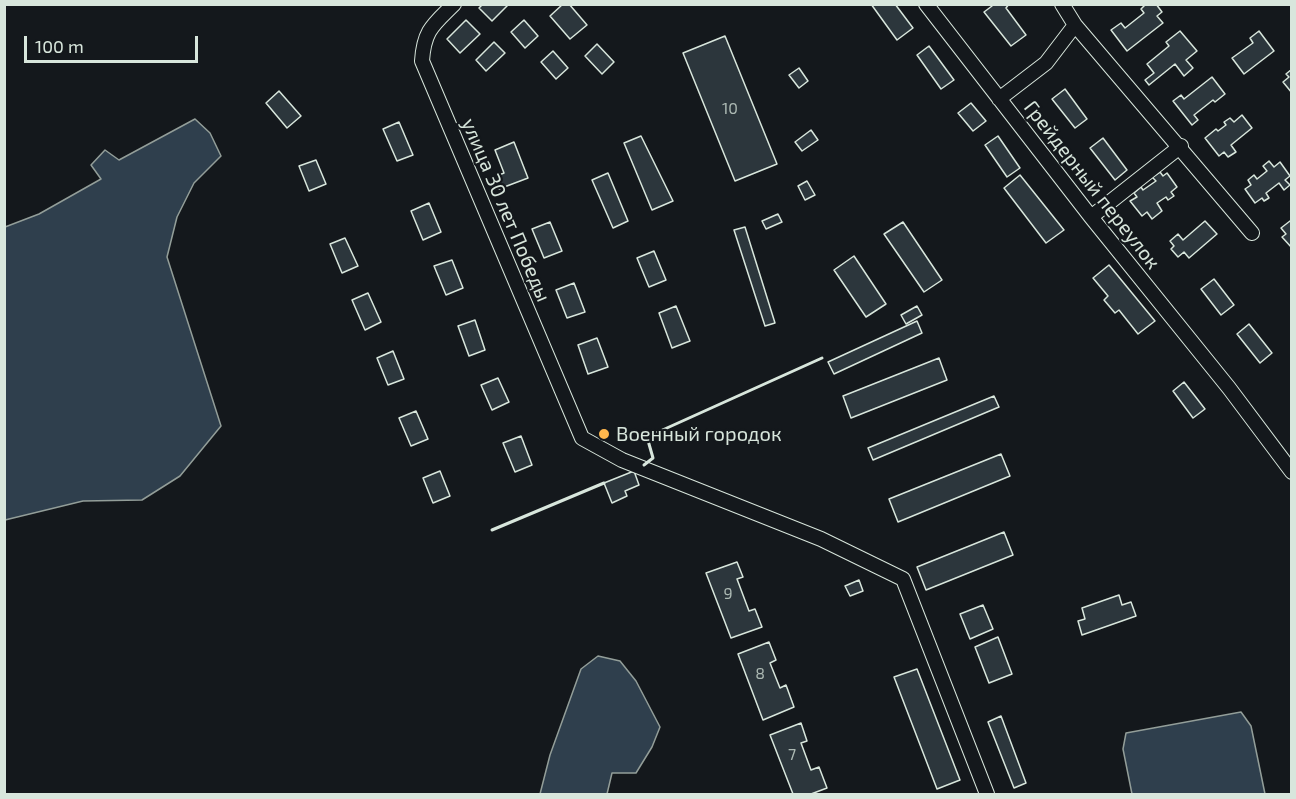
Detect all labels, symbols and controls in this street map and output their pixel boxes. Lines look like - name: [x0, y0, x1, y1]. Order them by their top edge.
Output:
- scale bar: [27, 24, 201, 62]
- text: 100 m: [35, 35, 84, 57]
- street label: Грейдерный переулок: [1019, 96, 1165, 274]
- house number: 10: [722, 99, 738, 119]
- street label: улица 30 лет Победы: [456, 115, 556, 305]
- place label: Военный городок: [616, 422, 782, 446]
- marker: Военный городок: [597, 427, 611, 441]
- house number: 9: [723, 584, 733, 604]
- house number: 8: [755, 664, 765, 684]
- house number: 7: [788, 745, 796, 765]

